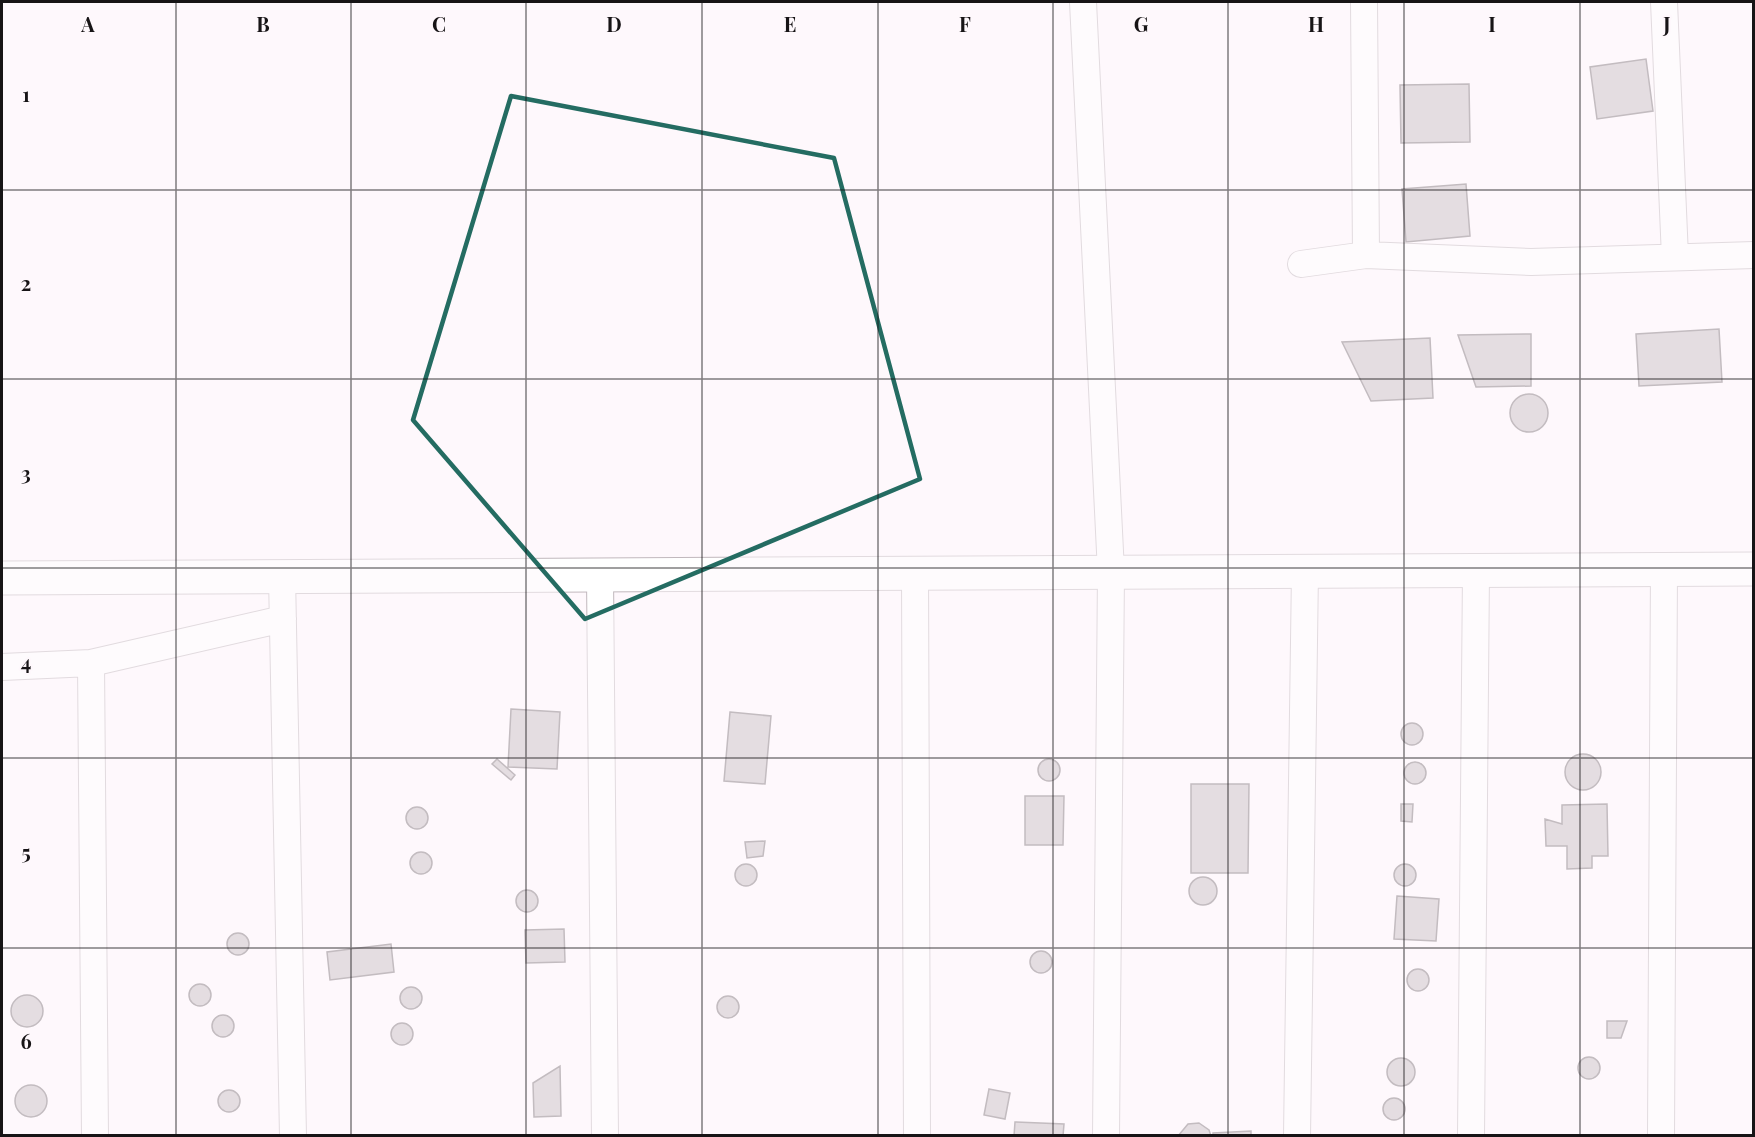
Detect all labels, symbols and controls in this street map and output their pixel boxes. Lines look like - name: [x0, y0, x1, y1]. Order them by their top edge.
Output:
- text: A: [80, 10, 95, 37]
- text: B: [256, 10, 270, 37]
- text: C: [432, 10, 446, 37]
- text: D: [606, 10, 622, 37]
- text: E: [784, 10, 796, 37]
- text: F: [959, 10, 971, 37]
- text: G: [1134, 10, 1149, 37]
- text: H: [1308, 10, 1324, 37]
- text: I: [1488, 10, 1496, 37]
- text: J: [1662, 10, 1671, 37]
- text: 1: [22, 80, 30, 107]
- text: 2: [21, 269, 31, 296]
- text: 3: [21, 459, 31, 486]
- text: 4: [21, 648, 31, 675]
- text: 5: [21, 838, 31, 865]
- text: 6: [20, 1027, 32, 1054]

